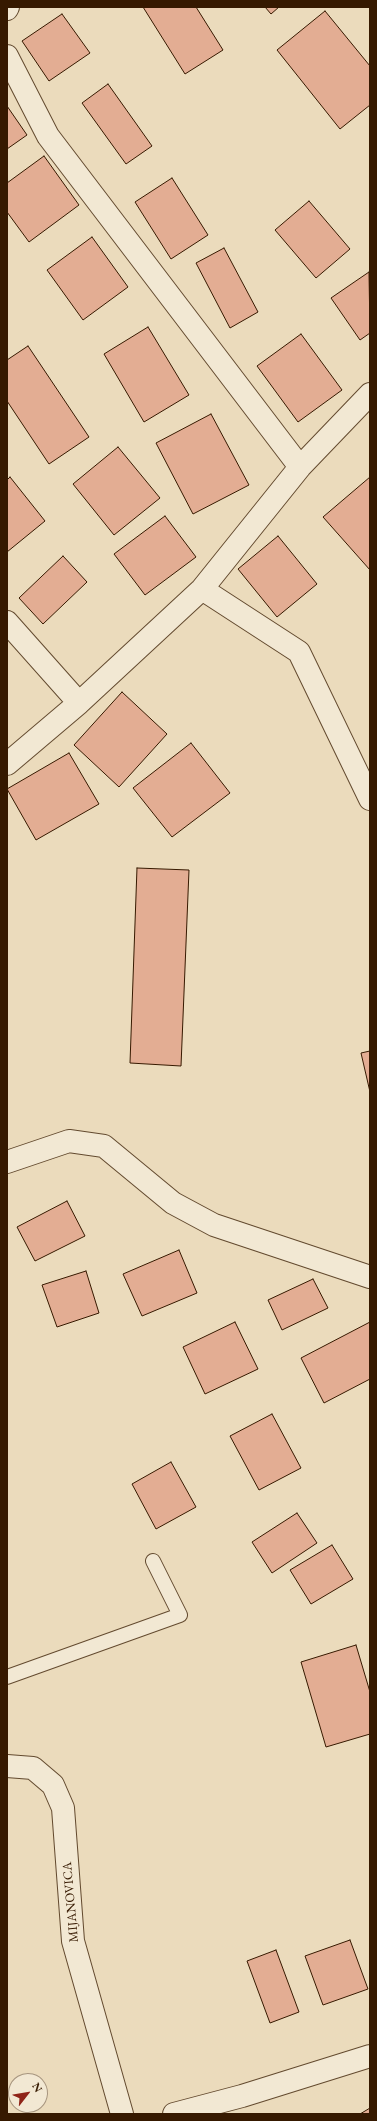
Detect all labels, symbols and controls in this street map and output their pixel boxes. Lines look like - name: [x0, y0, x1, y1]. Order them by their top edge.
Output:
- street label: MIJANOVICA: [60, 1861, 82, 1943]
- north arrow: [8, 2073, 48, 2113]
- text: N: [29, 2080, 46, 2095]

